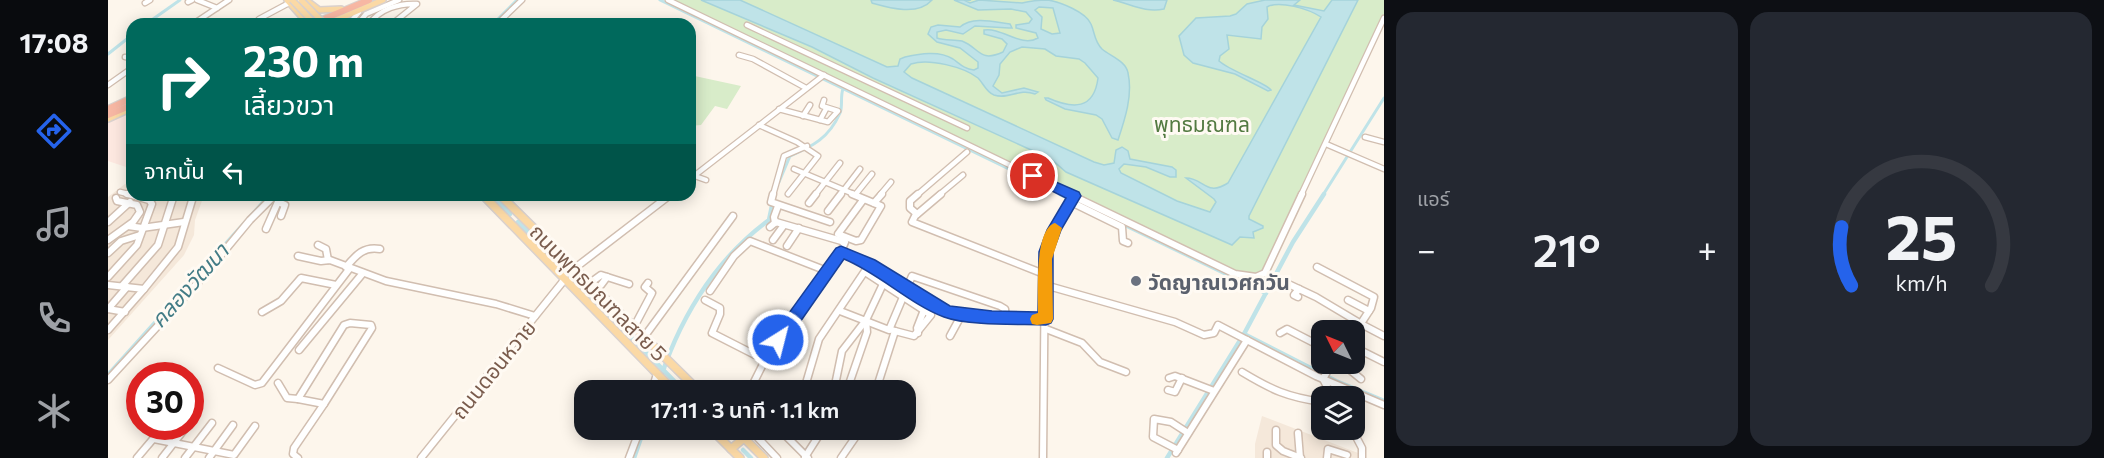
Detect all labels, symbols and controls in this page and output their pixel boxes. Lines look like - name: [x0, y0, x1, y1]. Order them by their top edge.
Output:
- text: 17:08: [20, 26, 88, 59]
- text: 230 m: [243, 34, 364, 86]
- icon: right: [144, 42, 222, 120]
- text: เลี้ยวขวา: [243, 88, 334, 121]
- icon: directions: [33, 110, 75, 152]
- park label: พุทธมณฑล: [1154, 111, 1250, 138]
- pin: [1007, 150, 1058, 201]
- icon: left: [217, 156, 250, 189]
- text: จากนั้น: [144, 157, 205, 184]
- icon: arrive: [1016, 159, 1049, 192]
- text: แอร์: [1417, 186, 1449, 210]
- text: 25: [1885, 197, 1957, 273]
- icon: music: [33, 203, 75, 245]
- street label: ถนนพุทธมณฑลสาย 5: [524, 218, 673, 367]
- text: 21°: [1533, 221, 1601, 276]
- text: −: [1417, 228, 1436, 269]
- text: +: [1698, 228, 1717, 269]
- water label: คลองวัฒนา: [144, 237, 234, 333]
- place label: วัดญาณเวศกวัน: [1148, 269, 1290, 294]
- text: km/h: [1895, 269, 1947, 295]
- marker: วัดญาณเวศกวัน: [1129, 274, 1143, 288]
- icon: phone: [33, 297, 75, 339]
- position arrow: [746, 308, 810, 372]
- street label: ถนนดอนหวาย: [446, 315, 540, 423]
- north arrow: [1311, 320, 1365, 374]
- map controls: [1311, 320, 1365, 440]
- speed limit sign: 30: [126, 362, 204, 440]
- button: layers: [1311, 386, 1365, 440]
- icon: climate: [33, 390, 75, 432]
- text: 17:11 · 3 นาที · 1.1 km: [651, 396, 839, 423]

